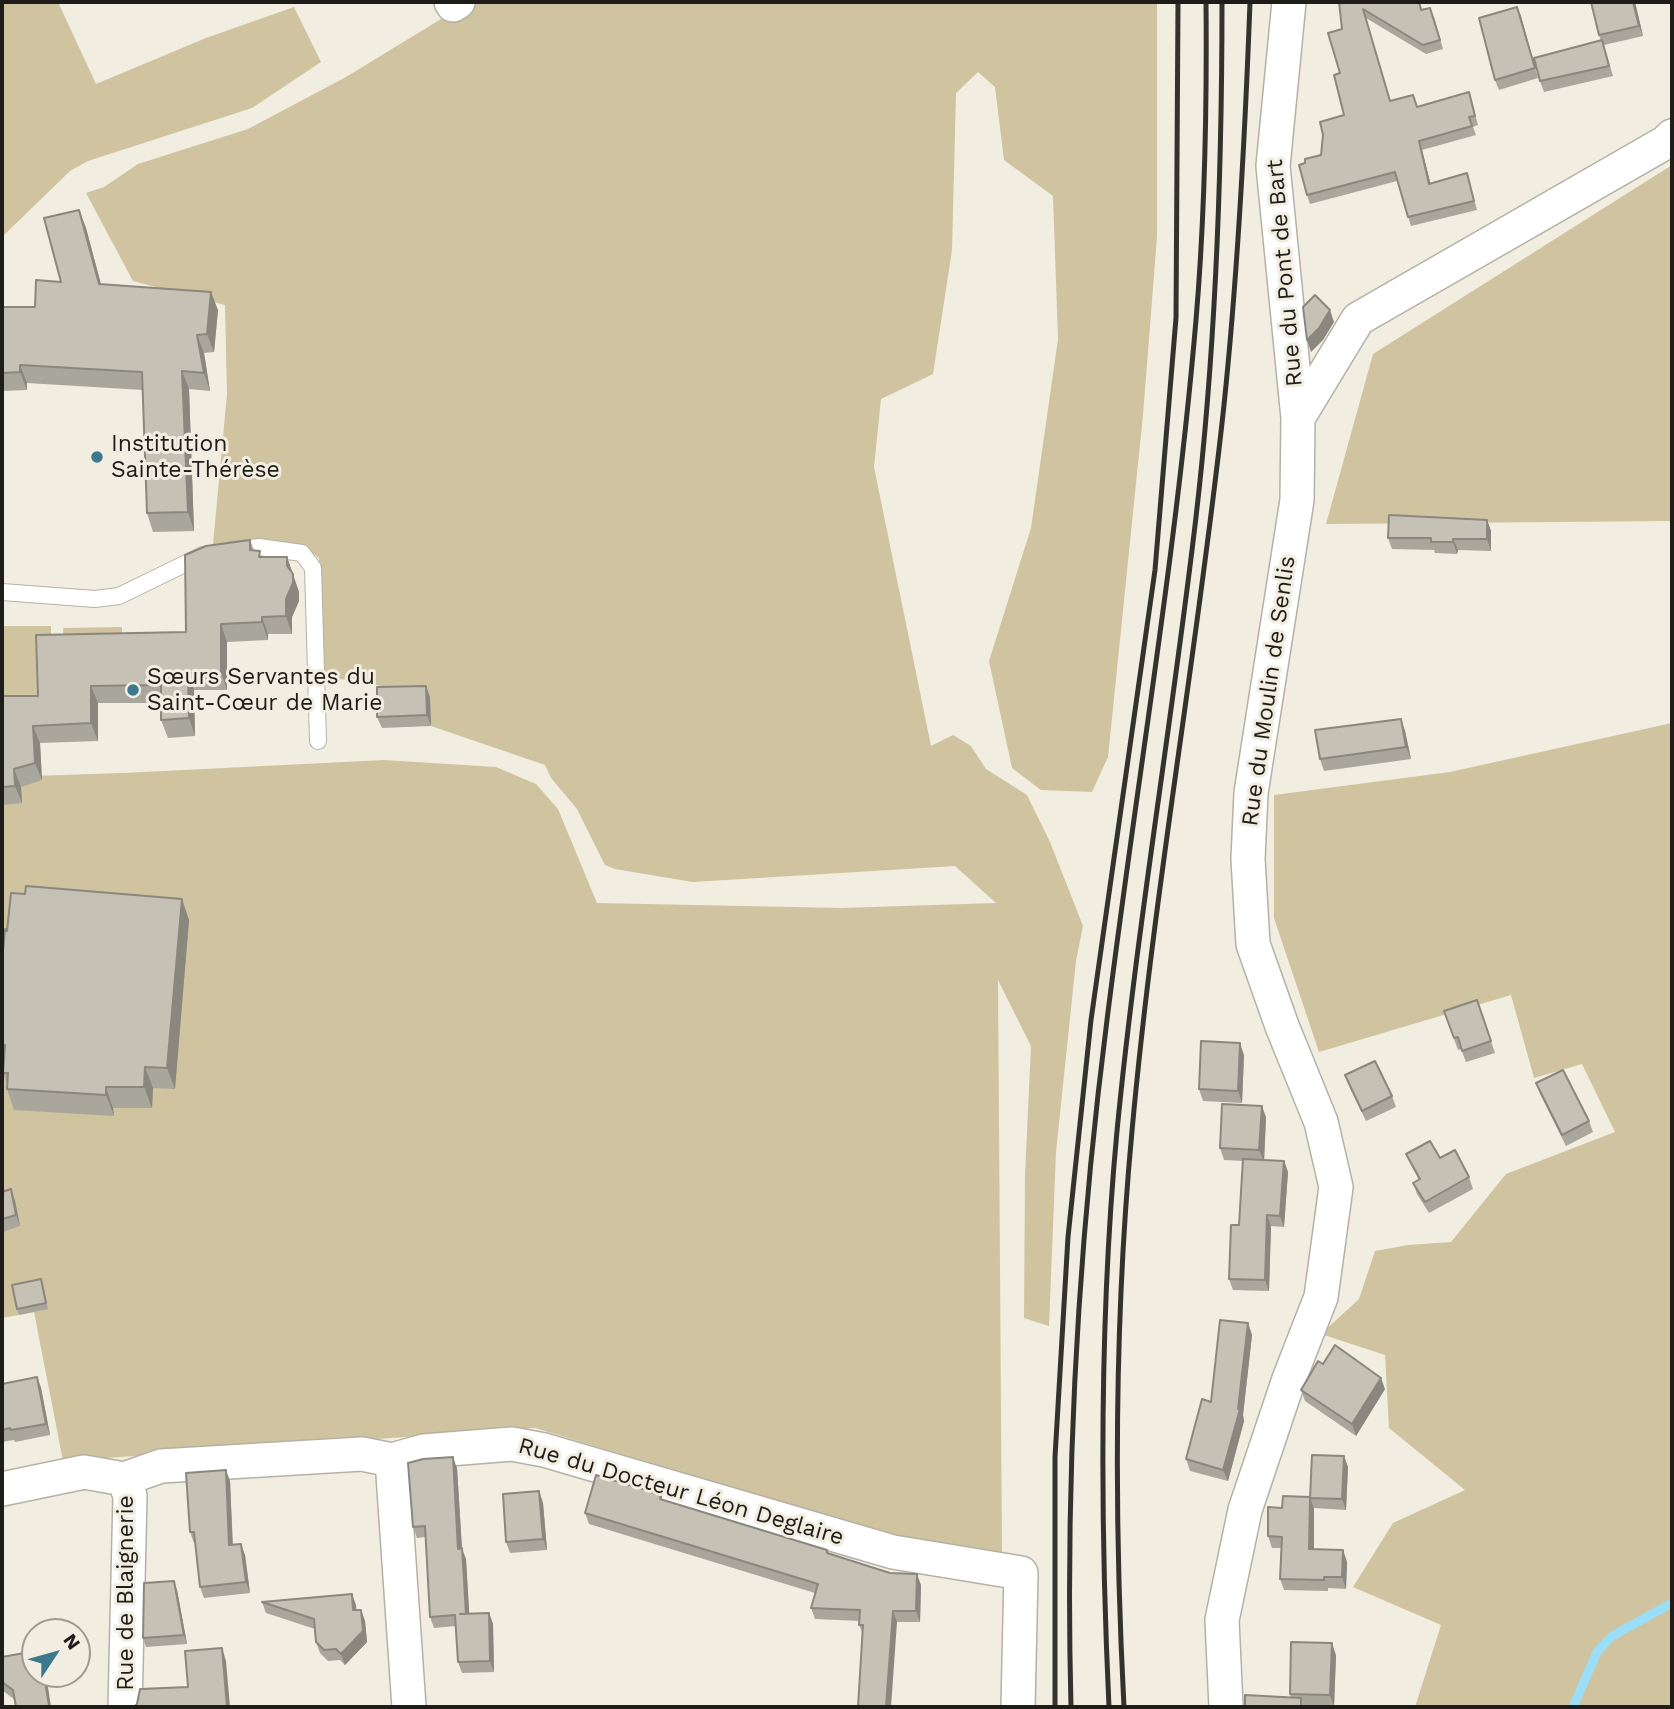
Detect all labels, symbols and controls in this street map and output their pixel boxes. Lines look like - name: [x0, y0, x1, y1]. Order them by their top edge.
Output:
- street label: Rue du Pont de Bart: [1261, 158, 1309, 388]
- place label: Institution Sainte-Thérèse: [111, 430, 280, 484]
- marker: Institution Sainte-Thérèse: [89, 449, 105, 465]
- street label: Rue du Moulin de Senlis: [1236, 554, 1302, 828]
- place label: Sœurs Servantes du Saint-Cœur de Marie: [147, 663, 382, 717]
- marker: Sœurs Servantes du Saint-Cœur de Marie: [125, 682, 141, 698]
- street label: Rue du Docteur Léon Deglaire: [515, 1432, 847, 1552]
- street label: Rue de Blaignerie: [112, 1495, 140, 1691]
- north arrow: [21, 1618, 91, 1688]
- text: N: [58, 1629, 85, 1654]

